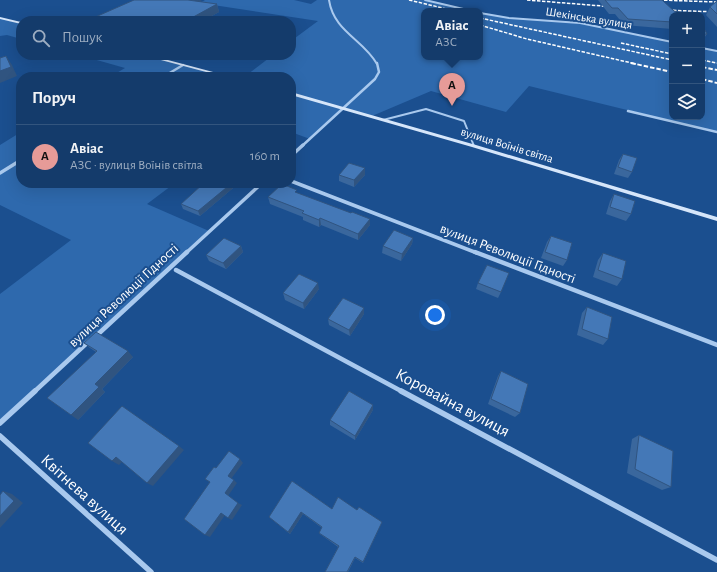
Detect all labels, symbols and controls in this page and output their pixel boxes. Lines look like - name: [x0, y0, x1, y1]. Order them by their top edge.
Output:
- street label: Шекінська вулиця: [545, 5, 633, 32]
- popup: [421, 8, 483, 60]
- map controls: [669, 12, 705, 120]
- button: +: [669, 12, 705, 48]
- search box: [16, 16, 296, 60]
- text: Авіас: [435, 18, 469, 33]
- icon: search: [30, 27, 52, 49]
- text: Пошук: [62, 30, 102, 45]
- text: АЗС: [435, 36, 457, 49]
- button: −: [669, 48, 705, 84]
- pin: A: [439, 73, 465, 106]
- button: layers: [669, 84, 705, 120]
- text: Поруч: [32, 89, 76, 106]
- street label: вулиця Воїнів світла: [459, 125, 555, 166]
- text: Авіас: [70, 141, 103, 156]
- text: A: [41, 150, 49, 163]
- text: 160 m: [250, 150, 280, 163]
- text: АЗС · вулиця Воїнів світла: [70, 159, 203, 172]
- street label: вулиця Революції Гідності: [438, 222, 577, 286]
- street label: вулиця Революції Гідності: [66, 241, 181, 350]
- your location: [425, 305, 445, 325]
- street label: Коровайна вулиця: [392, 365, 513, 441]
- street label: Квітнева вулиця: [37, 451, 132, 539]

